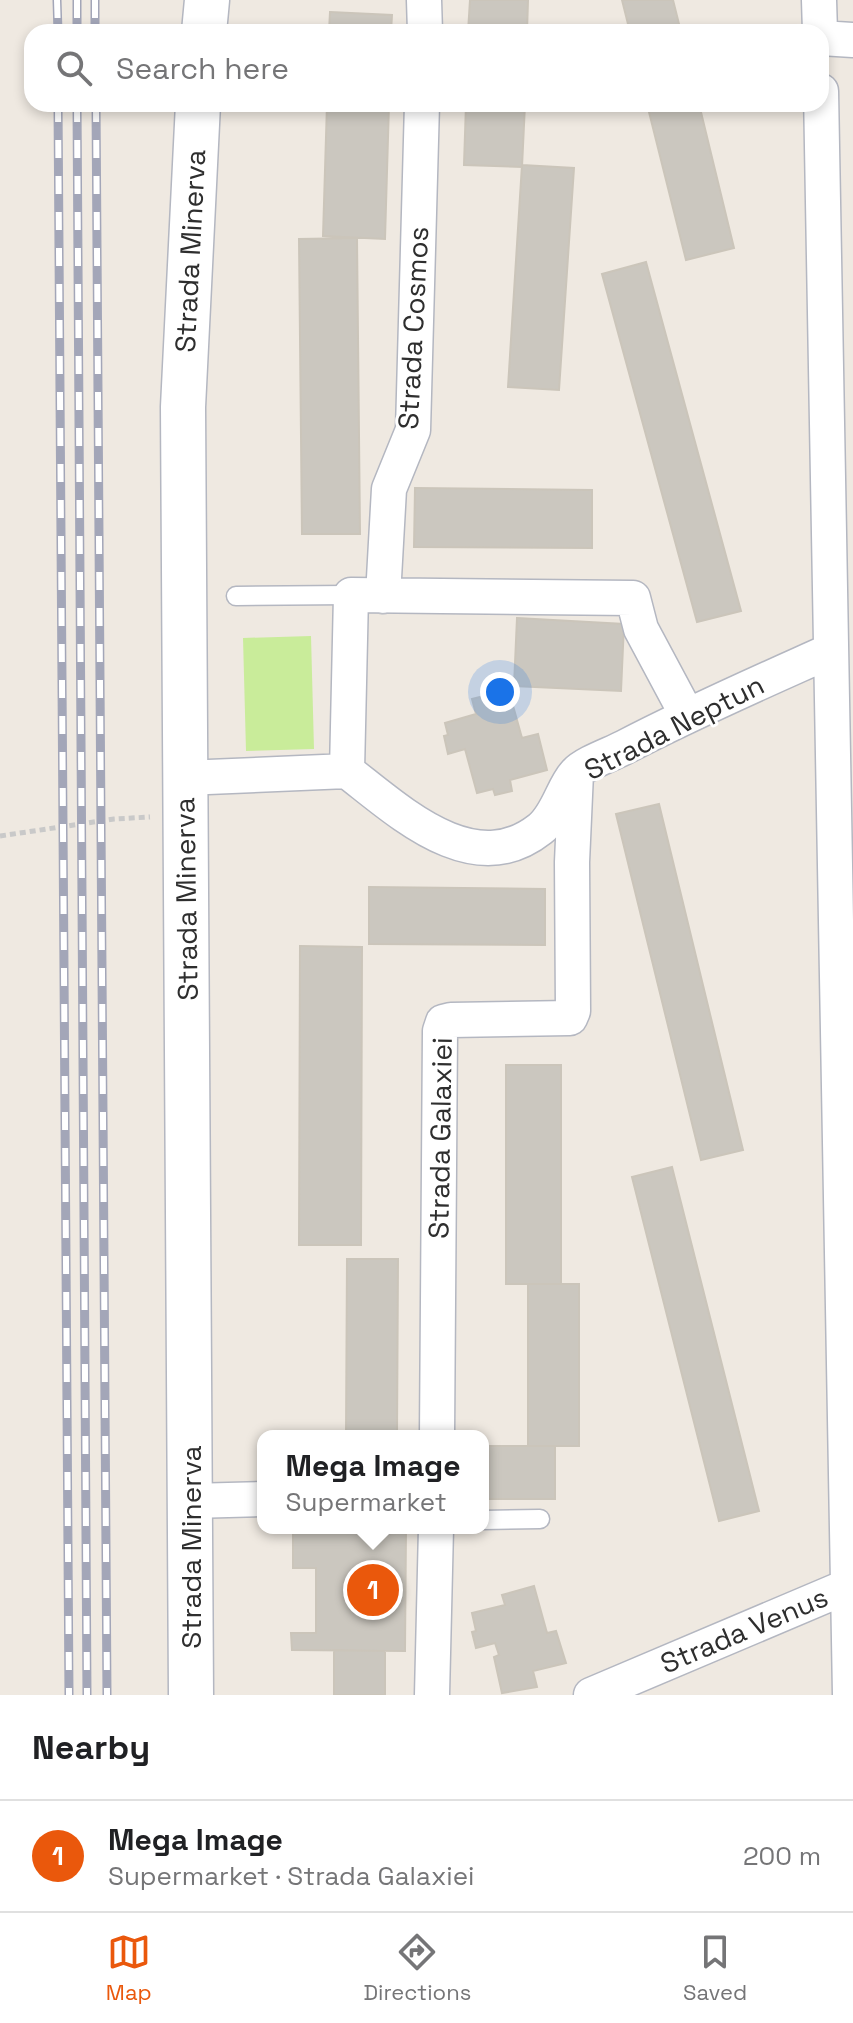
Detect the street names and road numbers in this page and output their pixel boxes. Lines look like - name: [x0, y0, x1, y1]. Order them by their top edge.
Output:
- street label: Strada Minerva: [167, 149, 213, 353]
- street label: Strada Cosmos: [390, 226, 436, 430]
- street label: Strada Neptun: [578, 666, 770, 788]
- street label: Strada Minerva: [166, 797, 206, 1001]
- street label: Strada Galaxiei: [420, 1037, 460, 1239]
- street label: Strada Minerva: [173, 1445, 209, 1649]
- street label: Strada Venus: [655, 1579, 833, 1681]

